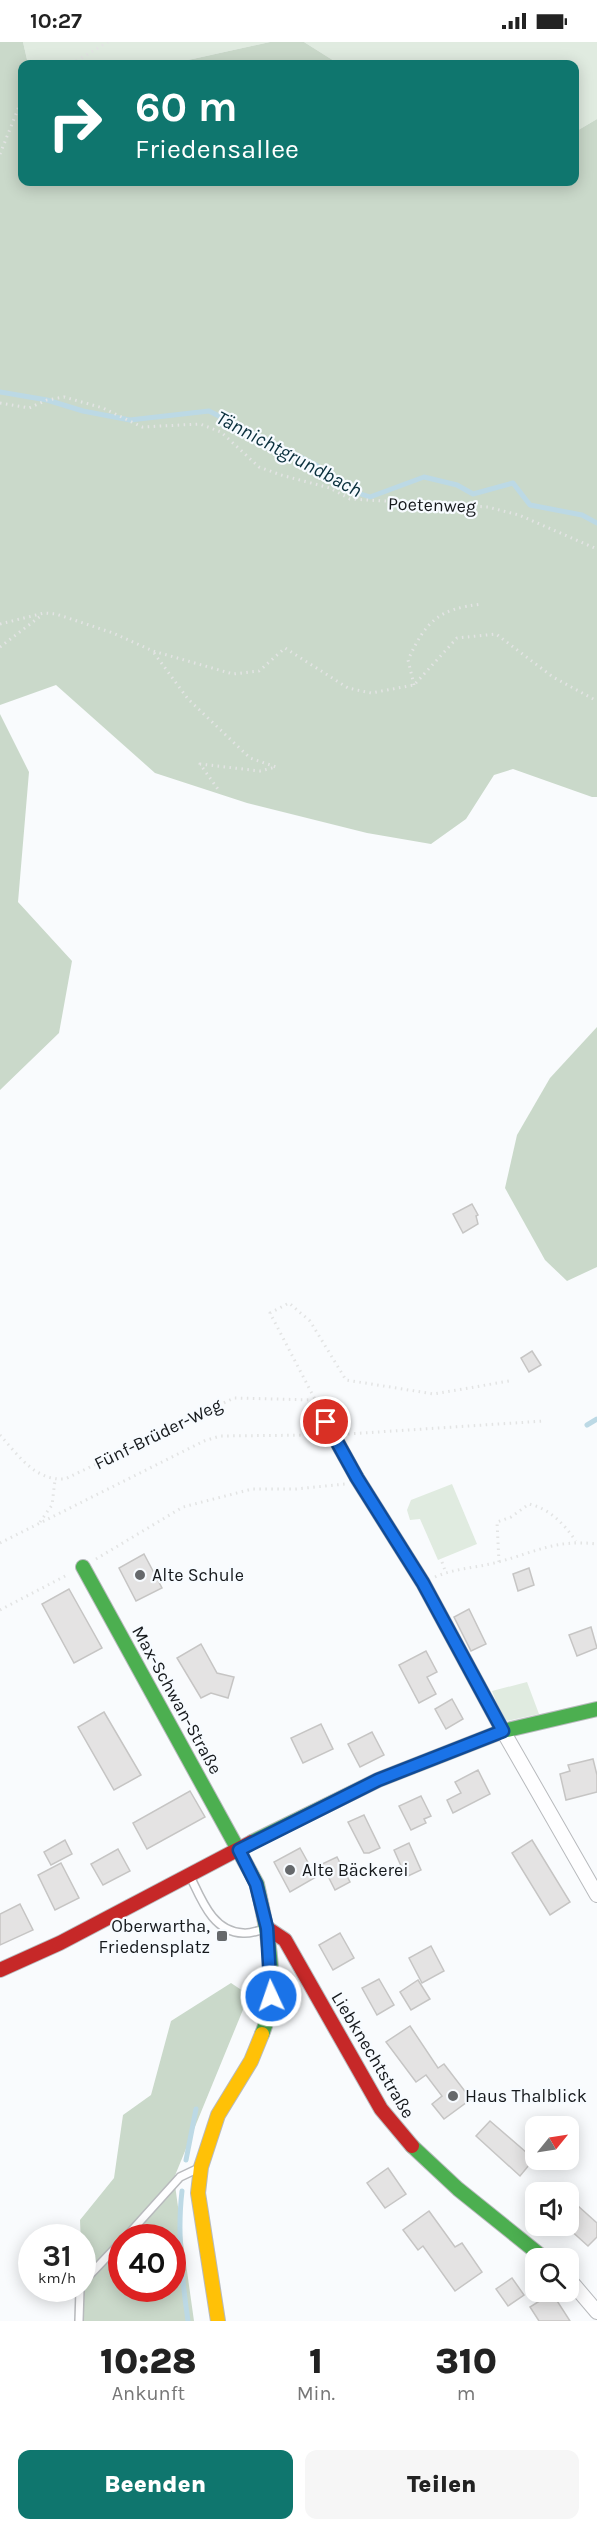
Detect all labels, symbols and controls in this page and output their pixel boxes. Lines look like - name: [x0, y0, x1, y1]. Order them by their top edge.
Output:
- text: 10:27: [30, 8, 82, 34]
- text: 60 m: [135, 82, 238, 132]
- icon: right: [36, 84, 114, 162]
- text: Friedensallee: [135, 133, 299, 165]
- water label: Tännichtgrundbach: [212, 406, 366, 502]
- street label: Poetenweg: [387, 492, 477, 518]
- street label: Fünf-Brüder-Weg: [91, 1394, 225, 1474]
- pin: [300, 1396, 351, 1447]
- icon: arrive: [309, 1405, 342, 1438]
- place label: Alte Schule: [152, 1564, 244, 1586]
- marker: Alte Schule: [133, 1568, 147, 1582]
- street label: Max-Schwan-Straße: [127, 1622, 227, 1778]
- place label: Alte Bäckerei: [302, 1859, 409, 1881]
- marker: Alte Bäckerei: [283, 1863, 297, 1877]
- place label: Oberwartha, Friedensplatz: [98, 1915, 210, 1958]
- marker: Oberwartha, Friedensplatz: [215, 1929, 229, 1943]
- position arrow: [239, 1964, 303, 2028]
- street label: Liebknechtstraße: [327, 1988, 419, 2122]
- place label: Haus Thalblick: [465, 2085, 587, 2107]
- marker: Haus Thalblick: [446, 2089, 460, 2103]
- north arrow: [525, 2116, 579, 2170]
- map controls: [525, 2116, 579, 2302]
- button: sound: [525, 2182, 579, 2236]
- speed limit sign: 40: [108, 2224, 186, 2302]
- text: 31: [42, 2238, 72, 2274]
- button: search: [525, 2248, 579, 2302]
- text: km/h: [38, 2269, 76, 2287]
- text: 10:28: [100, 2340, 197, 2382]
- text: 1: [309, 2340, 323, 2382]
- text: 310: [435, 2340, 497, 2382]
- text: Ankunft: [112, 2382, 185, 2405]
- text: Min.: [297, 2382, 335, 2405]
- text: m: [457, 2382, 475, 2405]
- button: Beenden: [18, 2450, 293, 2519]
- button: Teilen: [305, 2450, 579, 2519]

